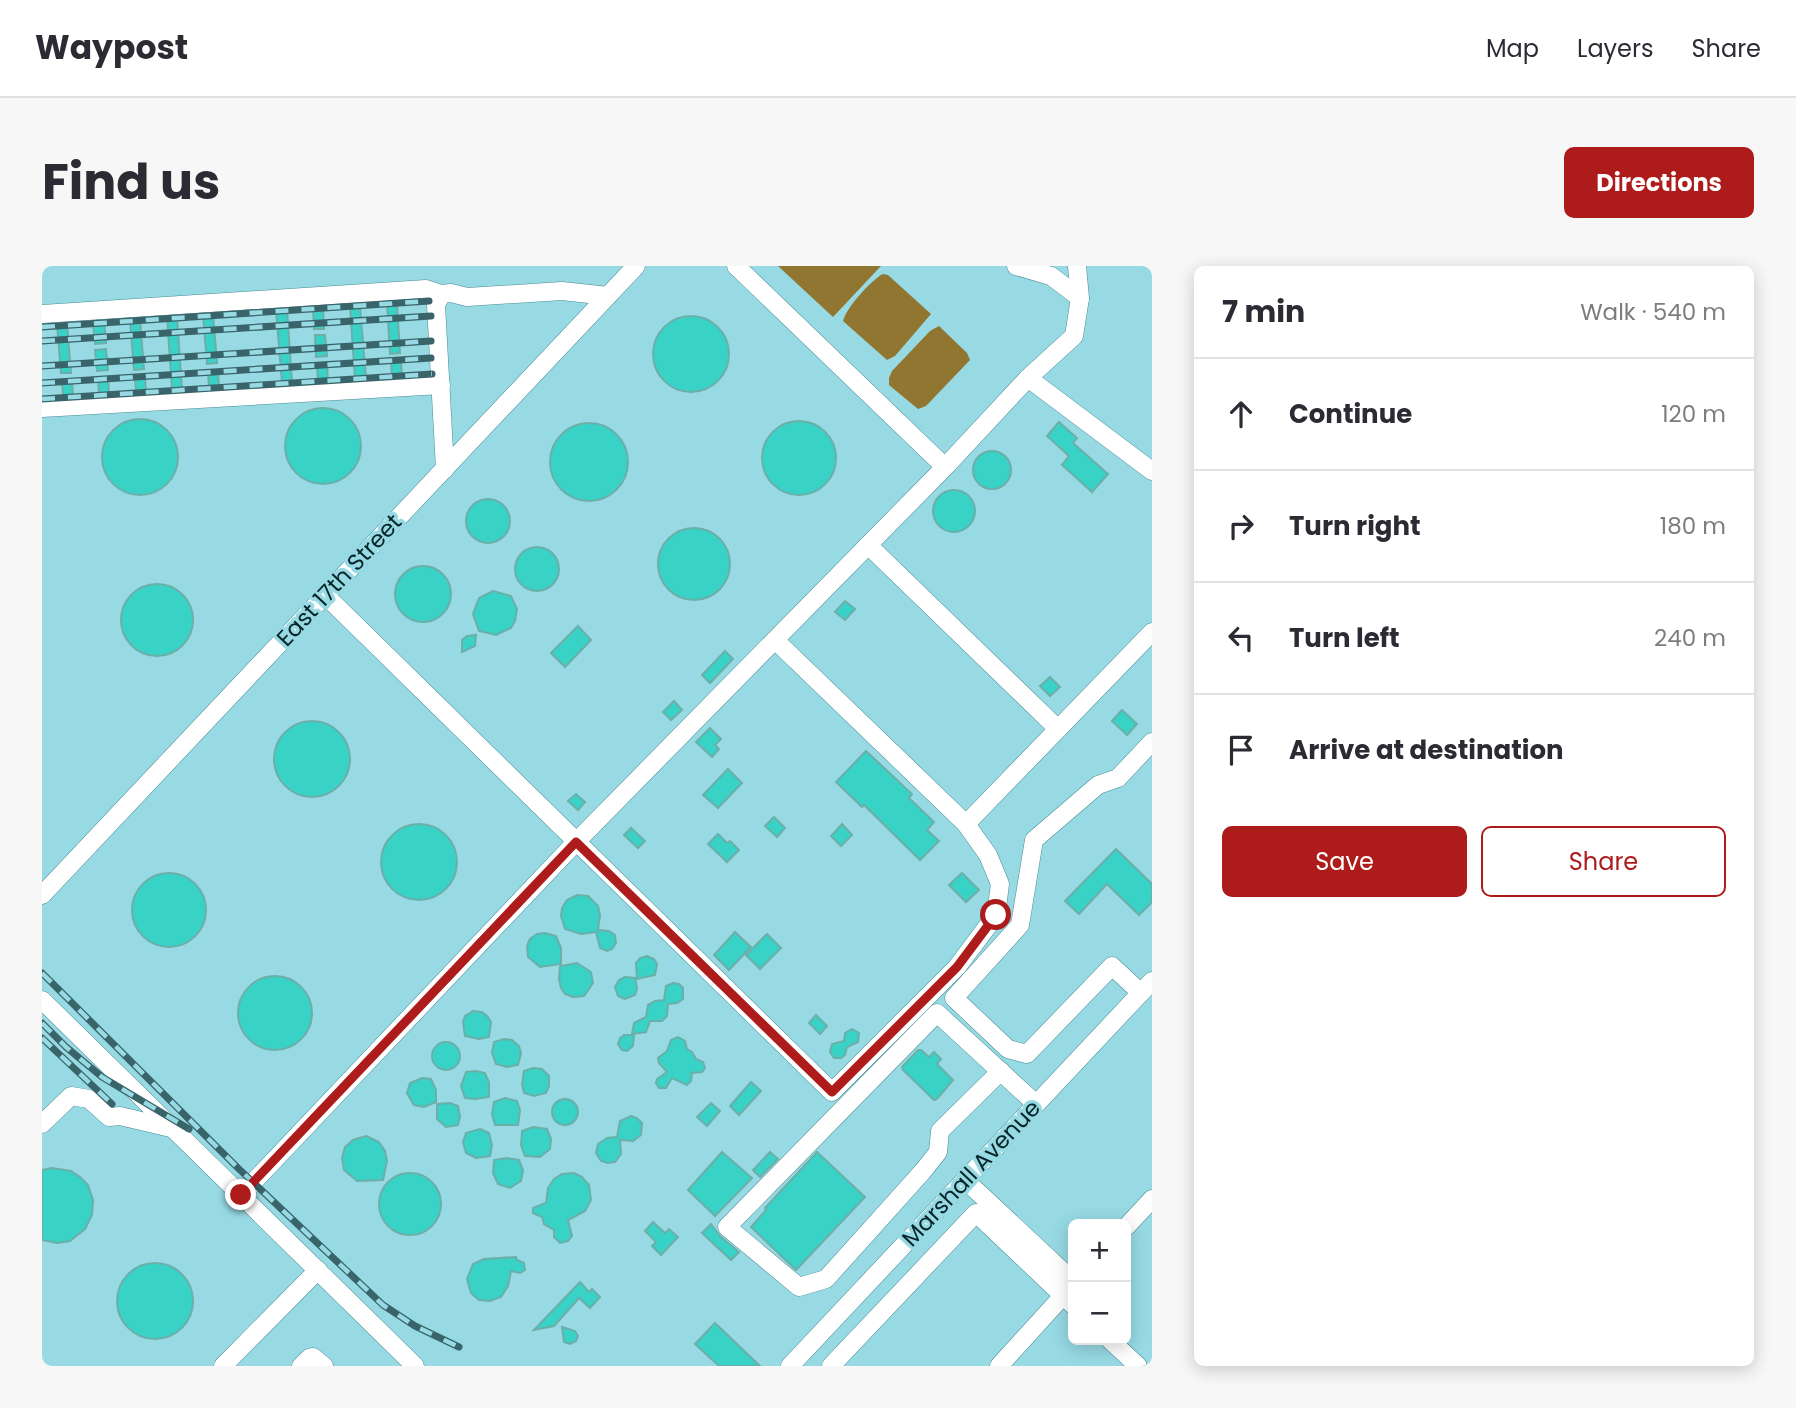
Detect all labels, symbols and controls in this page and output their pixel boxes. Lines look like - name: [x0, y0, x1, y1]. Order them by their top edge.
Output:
- text: Waypost: [35, 24, 188, 71]
- text: Map: [1486, 32, 1539, 65]
- text: Layers: [1577, 32, 1653, 65]
- text: Share: [1691, 32, 1761, 65]
- button: Directions: [1564, 147, 1754, 218]
- text: Find us: [42, 148, 220, 216]
- text: 7 min: [1222, 290, 1305, 333]
- text: Walk · 540 m: [1580, 296, 1726, 328]
- icon: ahead: [1222, 395, 1260, 433]
- text: Continue: [1289, 396, 1412, 432]
- text: 120 m: [1661, 398, 1726, 430]
- street label: East 17th Street: [269, 507, 409, 653]
- icon: right: [1222, 507, 1260, 545]
- text: Turn right: [1289, 508, 1421, 544]
- text: 180 m: [1660, 510, 1726, 542]
- icon: left: [1222, 619, 1260, 657]
- text: Turn left: [1289, 620, 1400, 656]
- text: 240 m: [1654, 622, 1726, 654]
- icon: arrive: [1222, 731, 1260, 769]
- text: Arrive at destination: [1289, 732, 1564, 768]
- button: Save: [1222, 826, 1467, 897]
- button: Share: [1481, 826, 1726, 897]
- route start: [980, 899, 1011, 930]
- street label: Marshall Avenue: [894, 1093, 1048, 1253]
- route end: [225, 1179, 256, 1210]
- map controls: [1068, 1219, 1131, 1345]
- button: +: [1068, 1219, 1131, 1282]
- button: −: [1068, 1282, 1131, 1345]

